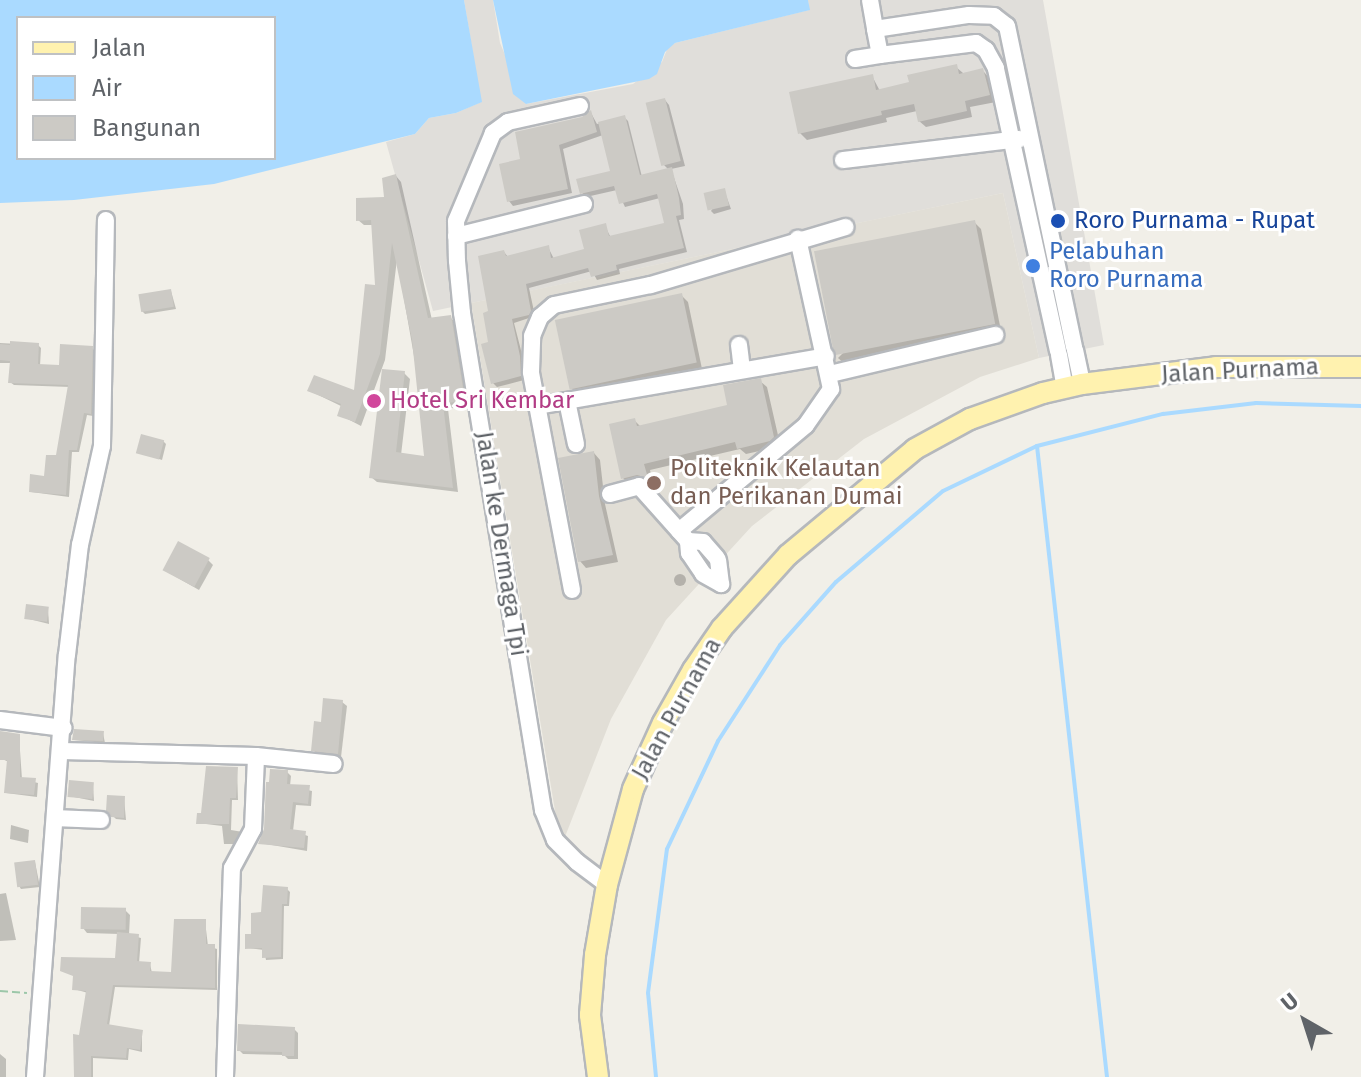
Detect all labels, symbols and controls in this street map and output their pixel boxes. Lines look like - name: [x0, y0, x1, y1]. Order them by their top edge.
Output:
- legend: [16, 16, 276, 160]
- text: Jalan: [92, 34, 146, 62]
- text: Air: [92, 74, 122, 102]
- text: Bangunan: [92, 114, 201, 142]
- place label: Roro Purnama - Rupat: [1074, 207, 1315, 235]
- marker: Roro Purnama - Rupat: [1049, 212, 1067, 230]
- place label: Pelabuhan Roro Purnama: [1049, 238, 1203, 294]
- marker: Pelabuhan Roro Purnama: [1024, 257, 1042, 275]
- street label: Jalan Purnama: [1160, 352, 1320, 390]
- place label: Hotel Sri Kembar: [390, 387, 574, 415]
- marker: Hotel Sri Kembar: [365, 392, 383, 410]
- street label: Jalan ke Dermaga Tpi: [469, 429, 533, 659]
- place label: Politeknik Kelautan dan Perikanan Dumai: [670, 455, 903, 511]
- marker: Politeknik Kelautan dan Perikanan Dumai: [645, 474, 663, 492]
- street label: Jalan Purnama: [626, 633, 728, 785]
- north arrow: [1265, 981, 1345, 1061]
- text: U: [1276, 987, 1304, 1017]

